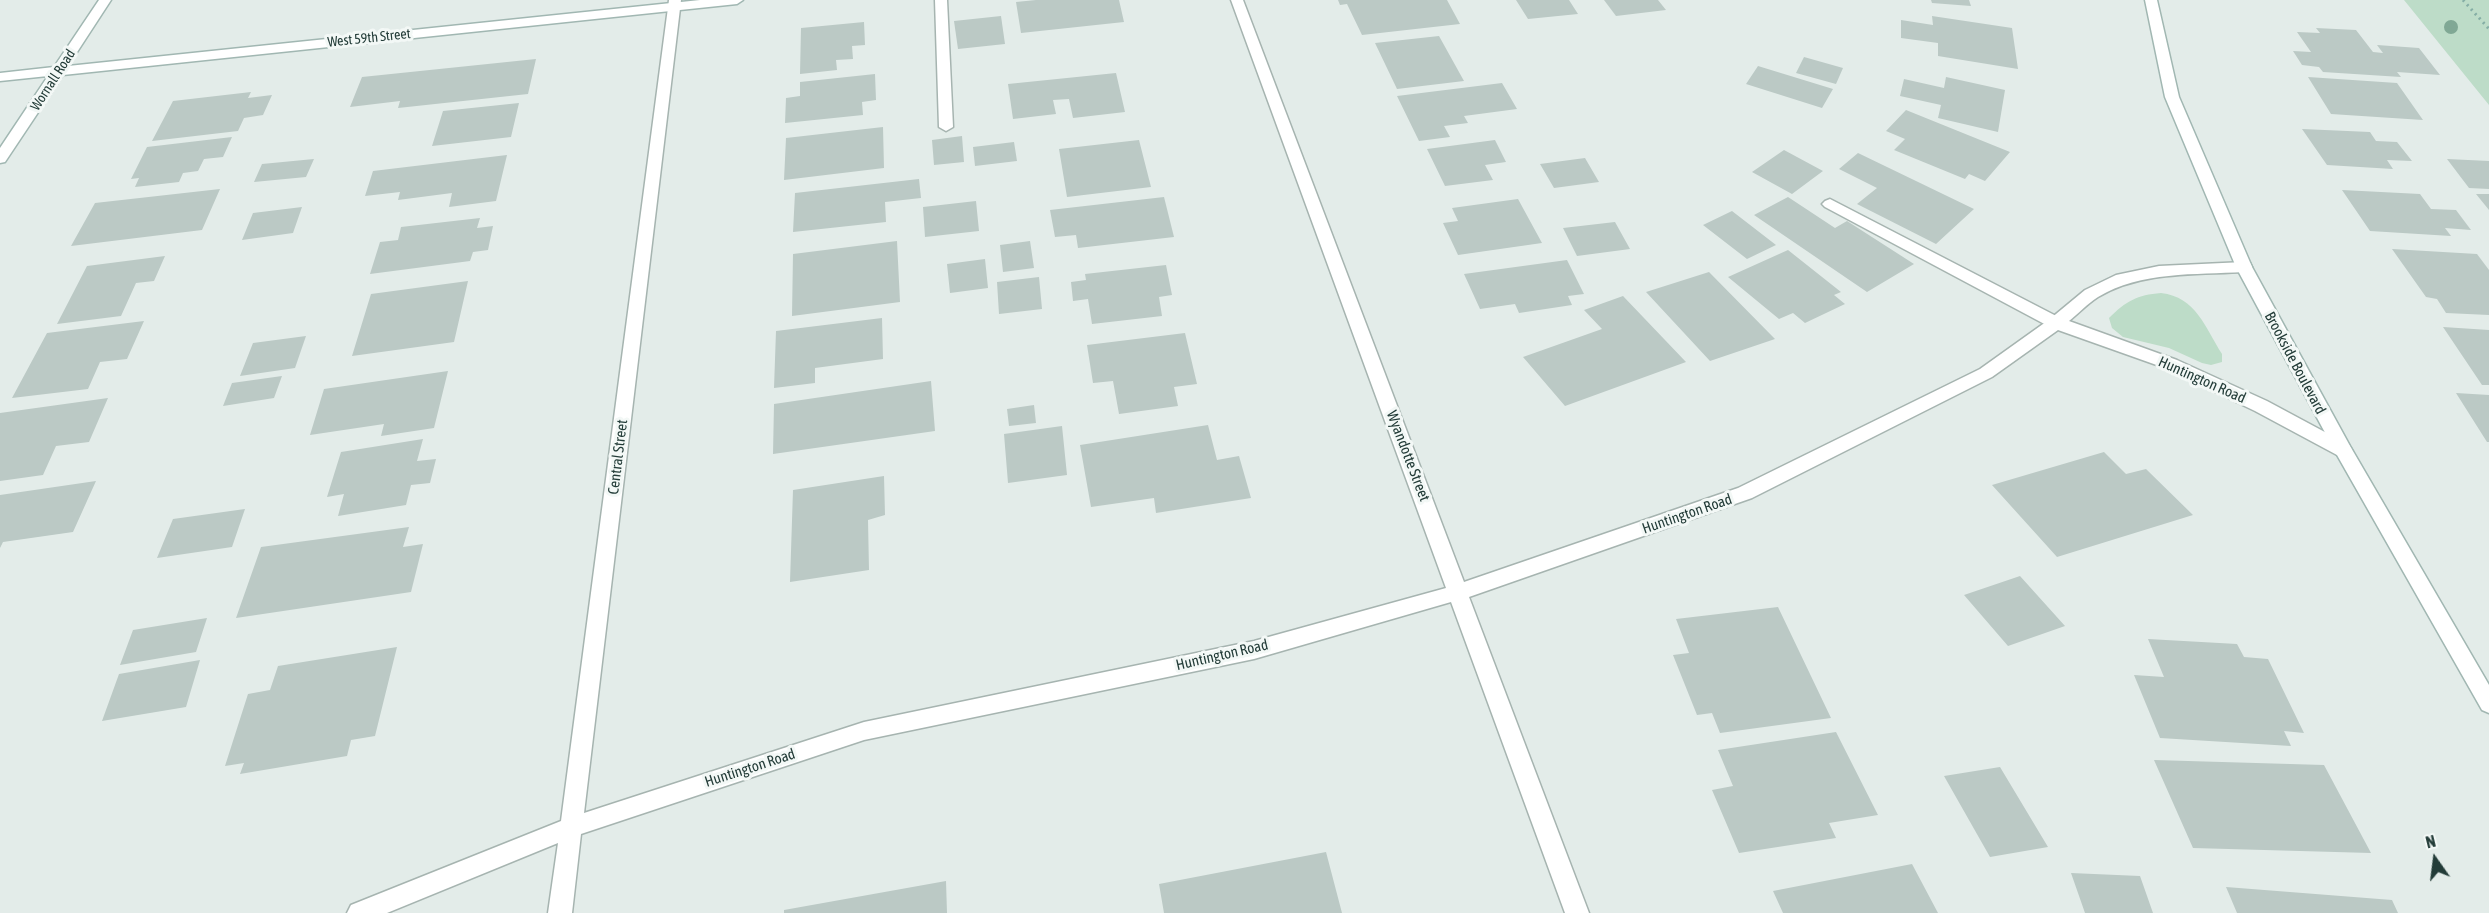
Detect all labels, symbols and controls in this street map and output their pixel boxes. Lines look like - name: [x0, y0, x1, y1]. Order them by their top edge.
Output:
- street label: West 59th Street: [327, 25, 411, 51]
- street label: Wornall Road: [27, 46, 79, 114]
- street label: Brookside Boulevard: [2260, 309, 2330, 417]
- street label: Huntington Road: [2155, 353, 2249, 407]
- street label: Wyandotte Street: [1382, 408, 1434, 504]
- street label: Central Street: [604, 419, 632, 495]
- street label: Huntington Road: [1640, 490, 1734, 538]
- street label: Huntington Road: [1174, 636, 1270, 674]
- street label: Huntington Road: [703, 745, 797, 791]
- north arrow: [2405, 829, 2465, 889]
- text: N: [2424, 832, 2437, 851]

